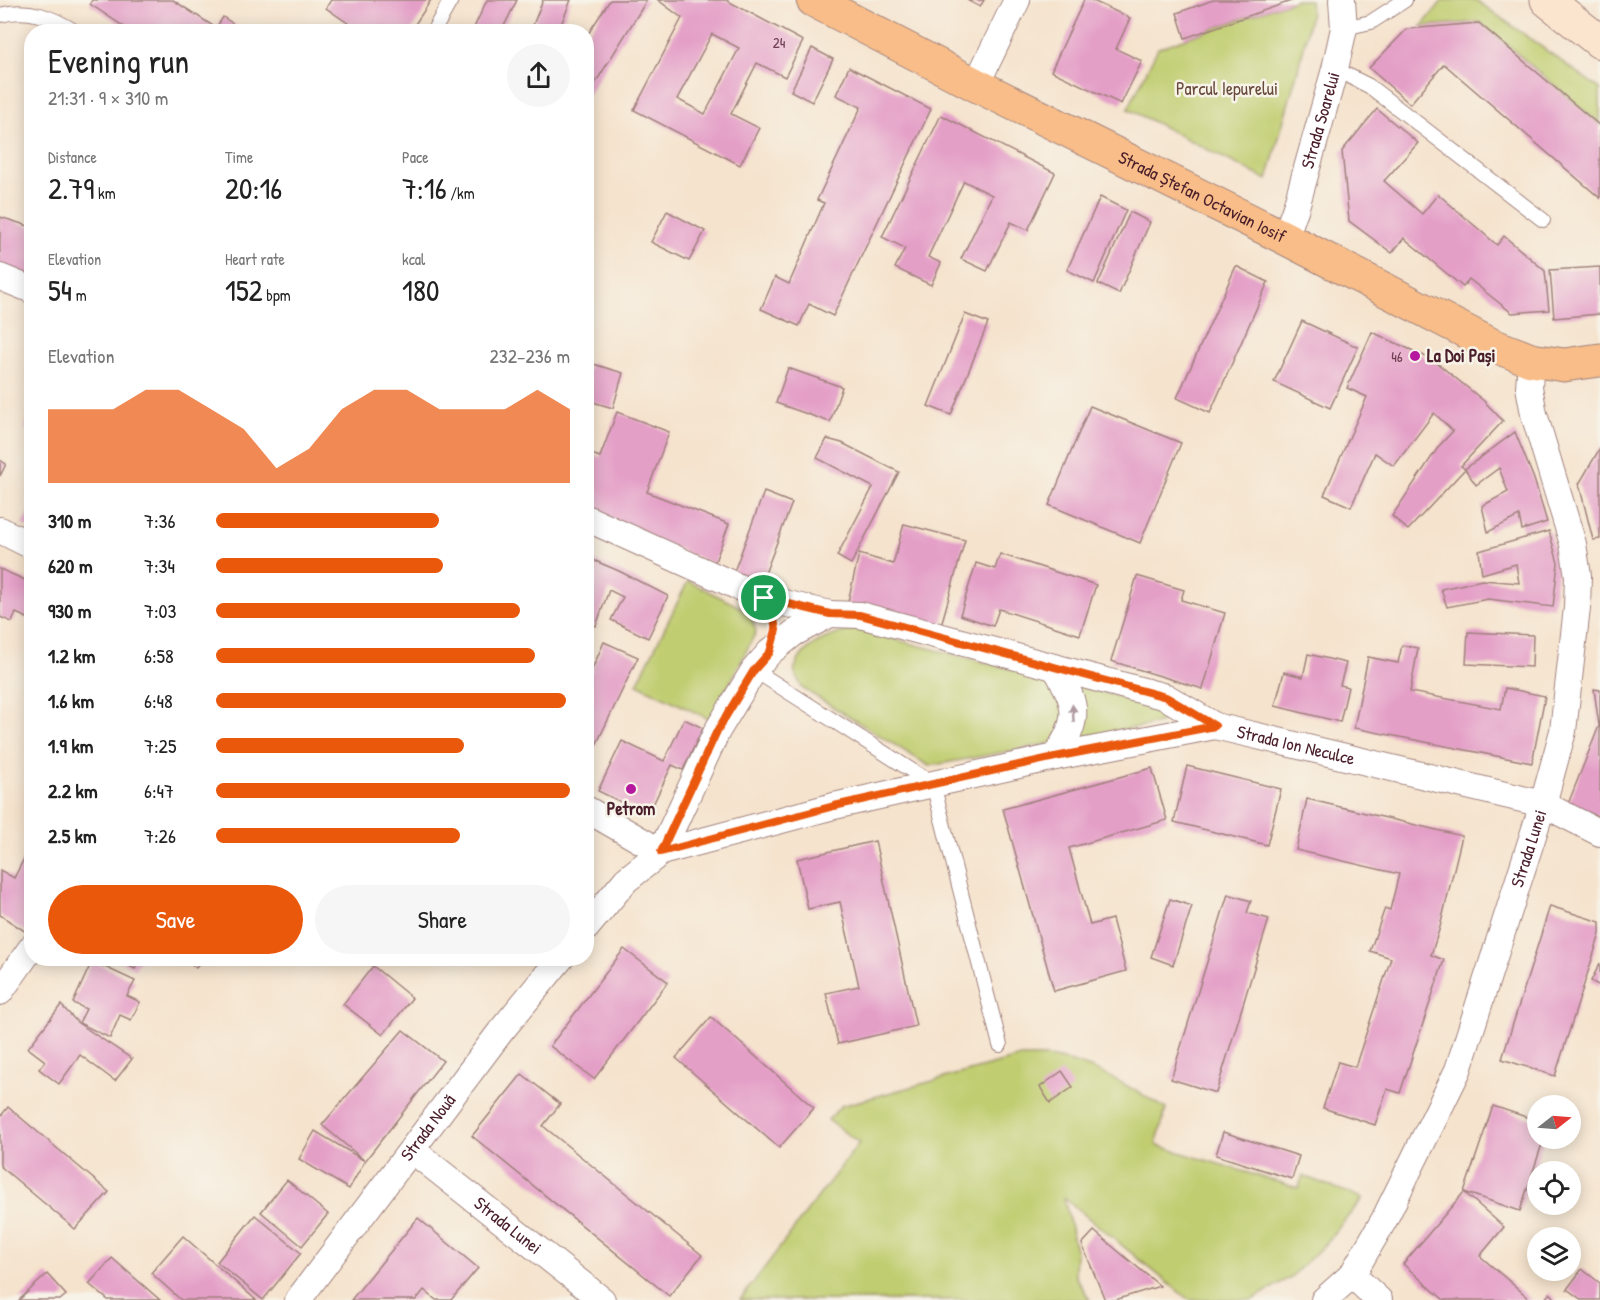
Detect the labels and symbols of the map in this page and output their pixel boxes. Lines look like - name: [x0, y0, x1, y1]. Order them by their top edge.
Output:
- house number: 24: [773, 32, 786, 53]
- street label: Strada Soarelui: [1294, 69, 1346, 171]
- park label: Parcul Iepurelui: [1176, 76, 1278, 101]
- street label: Strada Ștefan Octavian Iosif: [1114, 144, 1291, 249]
- place label: La Doi Pași: [1427, 343, 1496, 368]
- house number: 46: [1391, 346, 1403, 367]
- marker: La Doi Pași: [1408, 349, 1422, 363]
- pin: [738, 572, 789, 623]
- one-way arrow: [1068, 703, 1078, 722]
- street label: Strada Ion Neculce: [1235, 719, 1357, 771]
- marker: Petrom: [624, 782, 638, 796]
- place label: Petrom: [607, 796, 655, 821]
- street label: Strada Lunei: [1504, 806, 1552, 890]
- street label: Strada Nouă: [394, 1089, 461, 1166]
- north arrow: [1527, 1095, 1581, 1149]
- street label: Strada Lunei: [469, 1191, 547, 1260]

